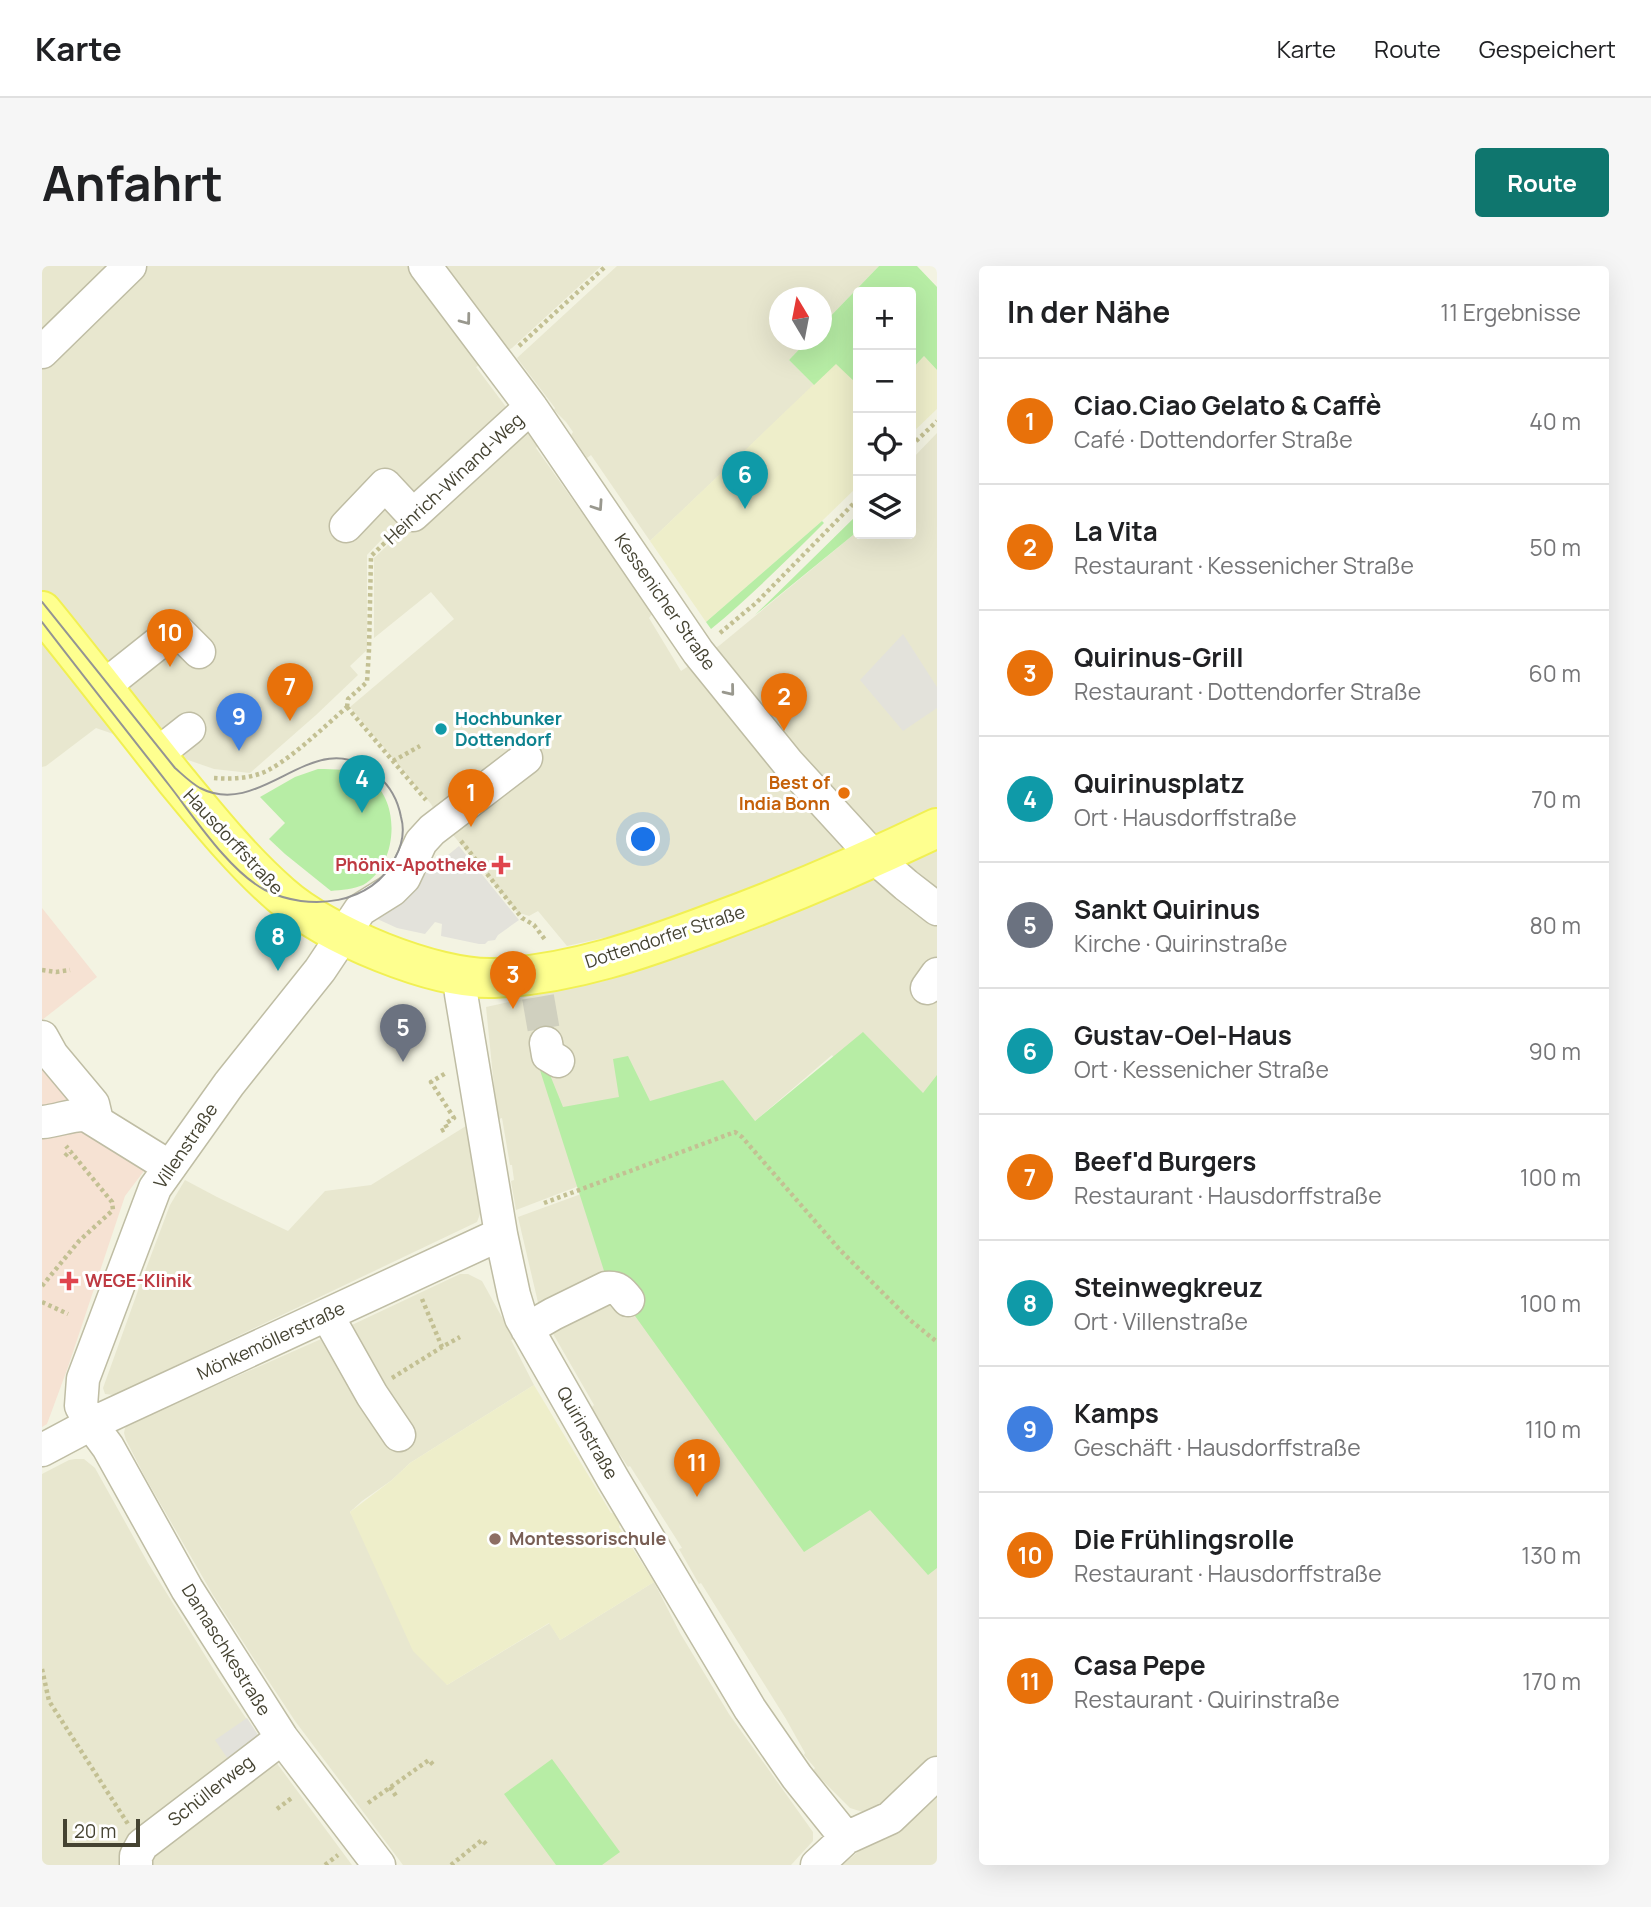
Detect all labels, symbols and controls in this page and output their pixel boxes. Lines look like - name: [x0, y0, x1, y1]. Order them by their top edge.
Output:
- text: Karte: [35, 26, 122, 71]
- text: Karte: [1277, 32, 1336, 65]
- text: Route: [1374, 32, 1441, 65]
- text: Gespeichert: [1479, 32, 1616, 65]
- button: Route: [1475, 148, 1609, 217]
- text: Anfahrt: [42, 149, 223, 216]
- north arrow: [769, 287, 832, 350]
- map controls: [853, 287, 916, 539]
- button: +: [853, 287, 916, 350]
- text: In der Nähe: [1007, 291, 1170, 332]
- text: 11 Ergebnisse: [1440, 296, 1581, 328]
- one-way arrow: [458, 313, 471, 325]
- button: −: [853, 350, 916, 413]
- text: Ciao.Ciao Gelato & Caffè: [1074, 387, 1381, 423]
- text: 1: [1025, 405, 1035, 437]
- text: 40 m: [1529, 405, 1581, 437]
- street label: Heinrich-Winand-Weg: [379, 407, 528, 549]
- button: locate: [853, 413, 916, 476]
- text: Café · Dottendorfer Straße: [1074, 423, 1353, 455]
- pin: 6: [722, 451, 768, 509]
- button: layers: [853, 476, 916, 539]
- one-way arrow: [590, 498, 603, 511]
- text: La Vita: [1074, 513, 1158, 549]
- street label: Kessenicher Straße: [610, 528, 722, 674]
- text: 2: [1023, 531, 1037, 563]
- text: 50 m: [1530, 531, 1581, 563]
- text: Restaurant · Kessenicher Straße: [1074, 549, 1414, 581]
- pin: 10: [147, 609, 193, 667]
- text: Quirinus-Grill: [1074, 639, 1244, 675]
- text: 3: [1023, 657, 1037, 689]
- text: 60 m: [1529, 657, 1581, 689]
- pin: 7: [267, 663, 313, 721]
- pin: 2: [761, 673, 807, 731]
- text: Restaurant · Dottendorfer Straße: [1074, 675, 1421, 707]
- one-way arrow: [721, 684, 734, 696]
- pin: 9: [216, 693, 262, 751]
- place label: Hochbunker Dottendorf: [455, 706, 562, 751]
- marker: Hochbunker Dottendorf: [433, 721, 449, 737]
- pin: 4: [339, 755, 385, 813]
- text: Quirinusplatz: [1074, 765, 1245, 801]
- pin: 1: [448, 769, 494, 827]
- place label: Best of India Bonn: [739, 770, 830, 815]
- street label: Hausdorffstraße: [178, 783, 289, 899]
- text: 4: [1023, 783, 1037, 815]
- text: 70 m: [1531, 783, 1581, 815]
- marker: Best of India Bonn: [836, 785, 852, 801]
- text: Ort · Hausdorffstraße: [1074, 801, 1297, 833]
- your location: [626, 822, 660, 856]
- place label: Phönix-Apotheke: [335, 852, 487, 876]
- marker: Phönix-Apotheke: [493, 857, 509, 873]
- text: Sankt Quirinus: [1074, 891, 1260, 927]
- street label: Dottendorfer Straße: [582, 899, 748, 973]
- text: 5: [1023, 909, 1037, 941]
- text: 80 m: [1530, 909, 1581, 941]
- pin: 8: [255, 913, 301, 971]
- text: Kirche · Quirinstraße: [1074, 927, 1287, 959]
- pin: 3: [490, 951, 536, 1009]
- pin: 5: [380, 1004, 426, 1062]
- text: Gustav-Oel-Haus: [1074, 1017, 1292, 1053]
- text: 6: [1023, 1035, 1037, 1067]
- text: 90 m: [1529, 1035, 1581, 1067]
- text: Ort · Kessenicher Straße: [1074, 1053, 1329, 1085]
- street label: Villenstraße: [148, 1098, 223, 1193]
- text: Beef'd Burgers: [1074, 1143, 1256, 1179]
- text: 7: [1024, 1161, 1036, 1193]
- text: 100 m: [1520, 1161, 1581, 1193]
- text: Restaurant · Hausdorffstraße: [1074, 1179, 1382, 1211]
- place label: WEGE-Klinik: [85, 1268, 193, 1292]
- text: Steinwegkreuz: [1074, 1269, 1263, 1305]
- marker: WEGE-Klinik: [59, 1271, 79, 1291]
- text: 8: [1023, 1287, 1037, 1319]
- text: 100 m: [1520, 1287, 1581, 1319]
- street label: Mönkemöllerstraße: [193, 1295, 348, 1385]
- text: Ort · Villenstraße: [1074, 1305, 1248, 1337]
- street label: Quirinstraße: [552, 1382, 624, 1483]
- text: Kamps: [1074, 1395, 1159, 1431]
- text: 9: [1023, 1413, 1037, 1445]
- text: 110 m: [1525, 1413, 1581, 1445]
- text: Geschäft · Hausdorffstraße: [1074, 1431, 1361, 1463]
- pin: 11: [674, 1439, 720, 1497]
- text: Die Frühlingsrolle: [1074, 1521, 1294, 1557]
- place label: Montessorischule: [509, 1526, 666, 1550]
- marker: Montessorischule: [487, 1531, 503, 1547]
- text: 10: [1017, 1539, 1043, 1571]
- text: 130 m: [1521, 1539, 1581, 1571]
- text: Restaurant · Hausdorffstraße: [1074, 1557, 1382, 1589]
- street label: Damaschkestraße: [177, 1579, 277, 1720]
- text: Casa Pepe: [1074, 1647, 1206, 1683]
- text: 11: [1020, 1665, 1040, 1697]
- text: 170 m: [1522, 1665, 1581, 1697]
- text: Restaurant · Quirinstraße: [1074, 1683, 1340, 1715]
- street label: Schüllerweg: [163, 1749, 258, 1831]
- scale bar: [63, 1816, 140, 1848]
- text: 20 m: [74, 1818, 116, 1844]

